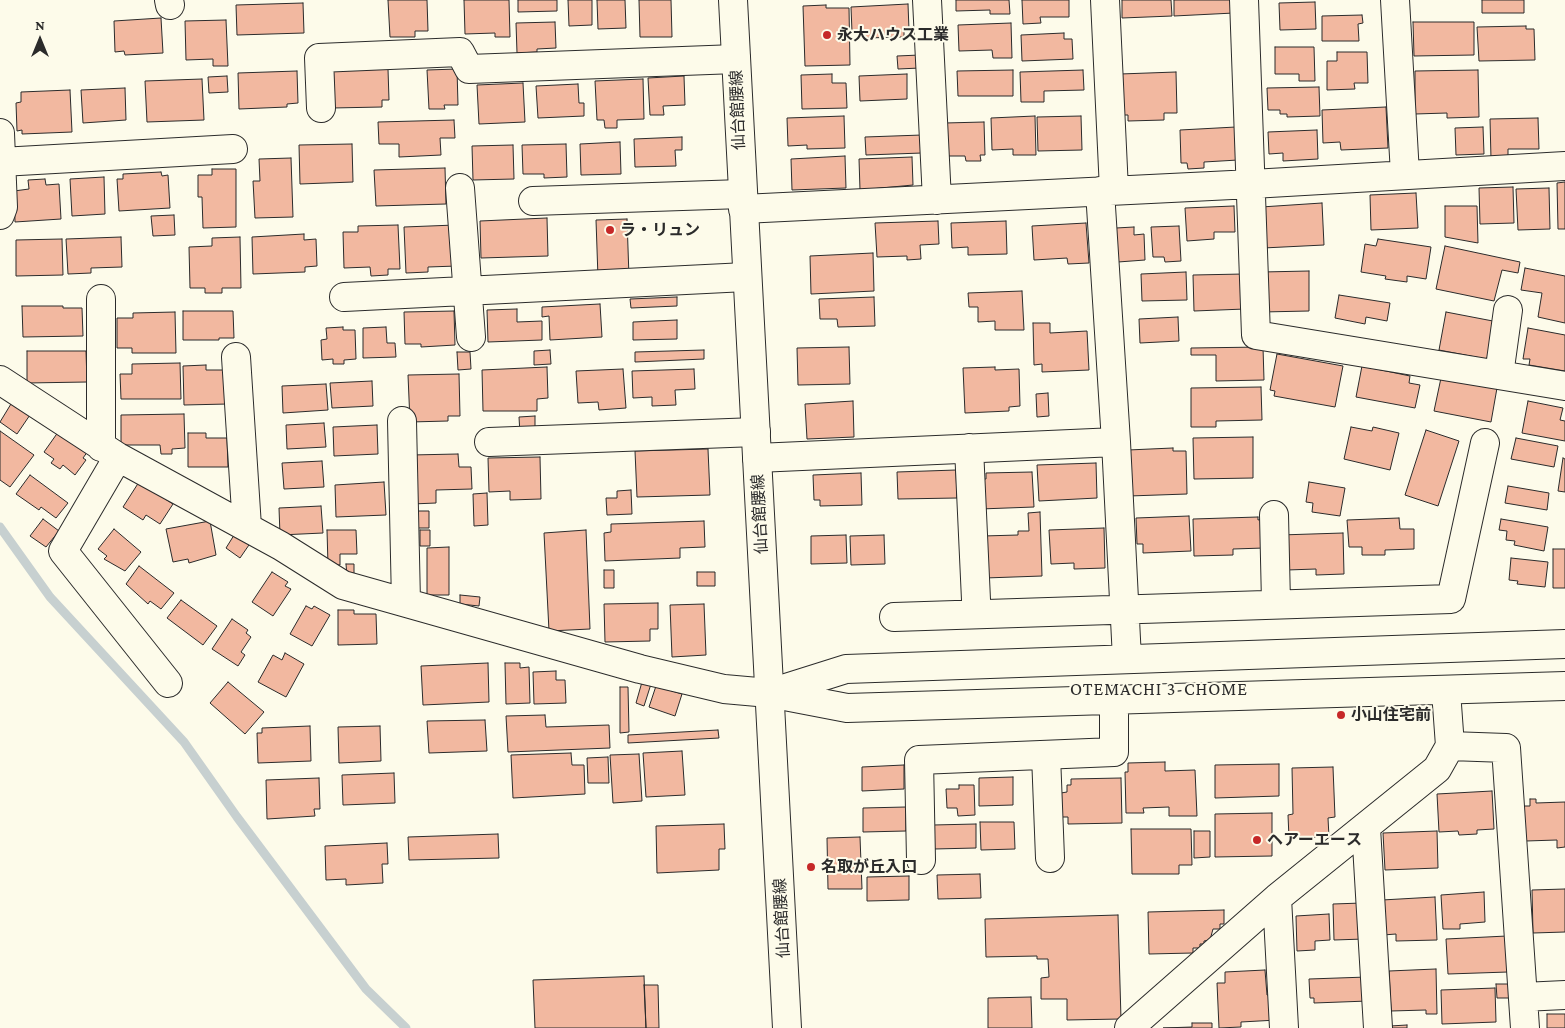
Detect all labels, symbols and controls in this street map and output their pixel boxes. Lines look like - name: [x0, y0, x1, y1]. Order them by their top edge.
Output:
- north arrow: [15, 15, 65, 65]
- text: N: [35, 17, 45, 33]
- place label: 永大ハウス工業: [837, 25, 949, 45]
- marker: 永大ハウス工業: [821, 29, 833, 41]
- street label: 仙台館腰線: [727, 70, 749, 150]
- place label: ラ・リュン: [620, 220, 700, 240]
- marker: ラ・リュン: [604, 224, 616, 236]
- street label: 仙台館腰線: [748, 474, 772, 554]
- district label: OTEMACHI 3-CHOME: [1068, 678, 1250, 700]
- place label: 小山住宅前: [1351, 705, 1431, 725]
- marker: 小山住宅前: [1335, 709, 1347, 721]
- place label: ヘアーエース: [1267, 830, 1362, 850]
- marker: ヘアーエース: [1251, 834, 1263, 846]
- place label: 名取が丘入口: [821, 857, 917, 877]
- marker: 名取が丘入口: [805, 861, 817, 873]
- street label: 仙台館腰線: [770, 878, 794, 958]

